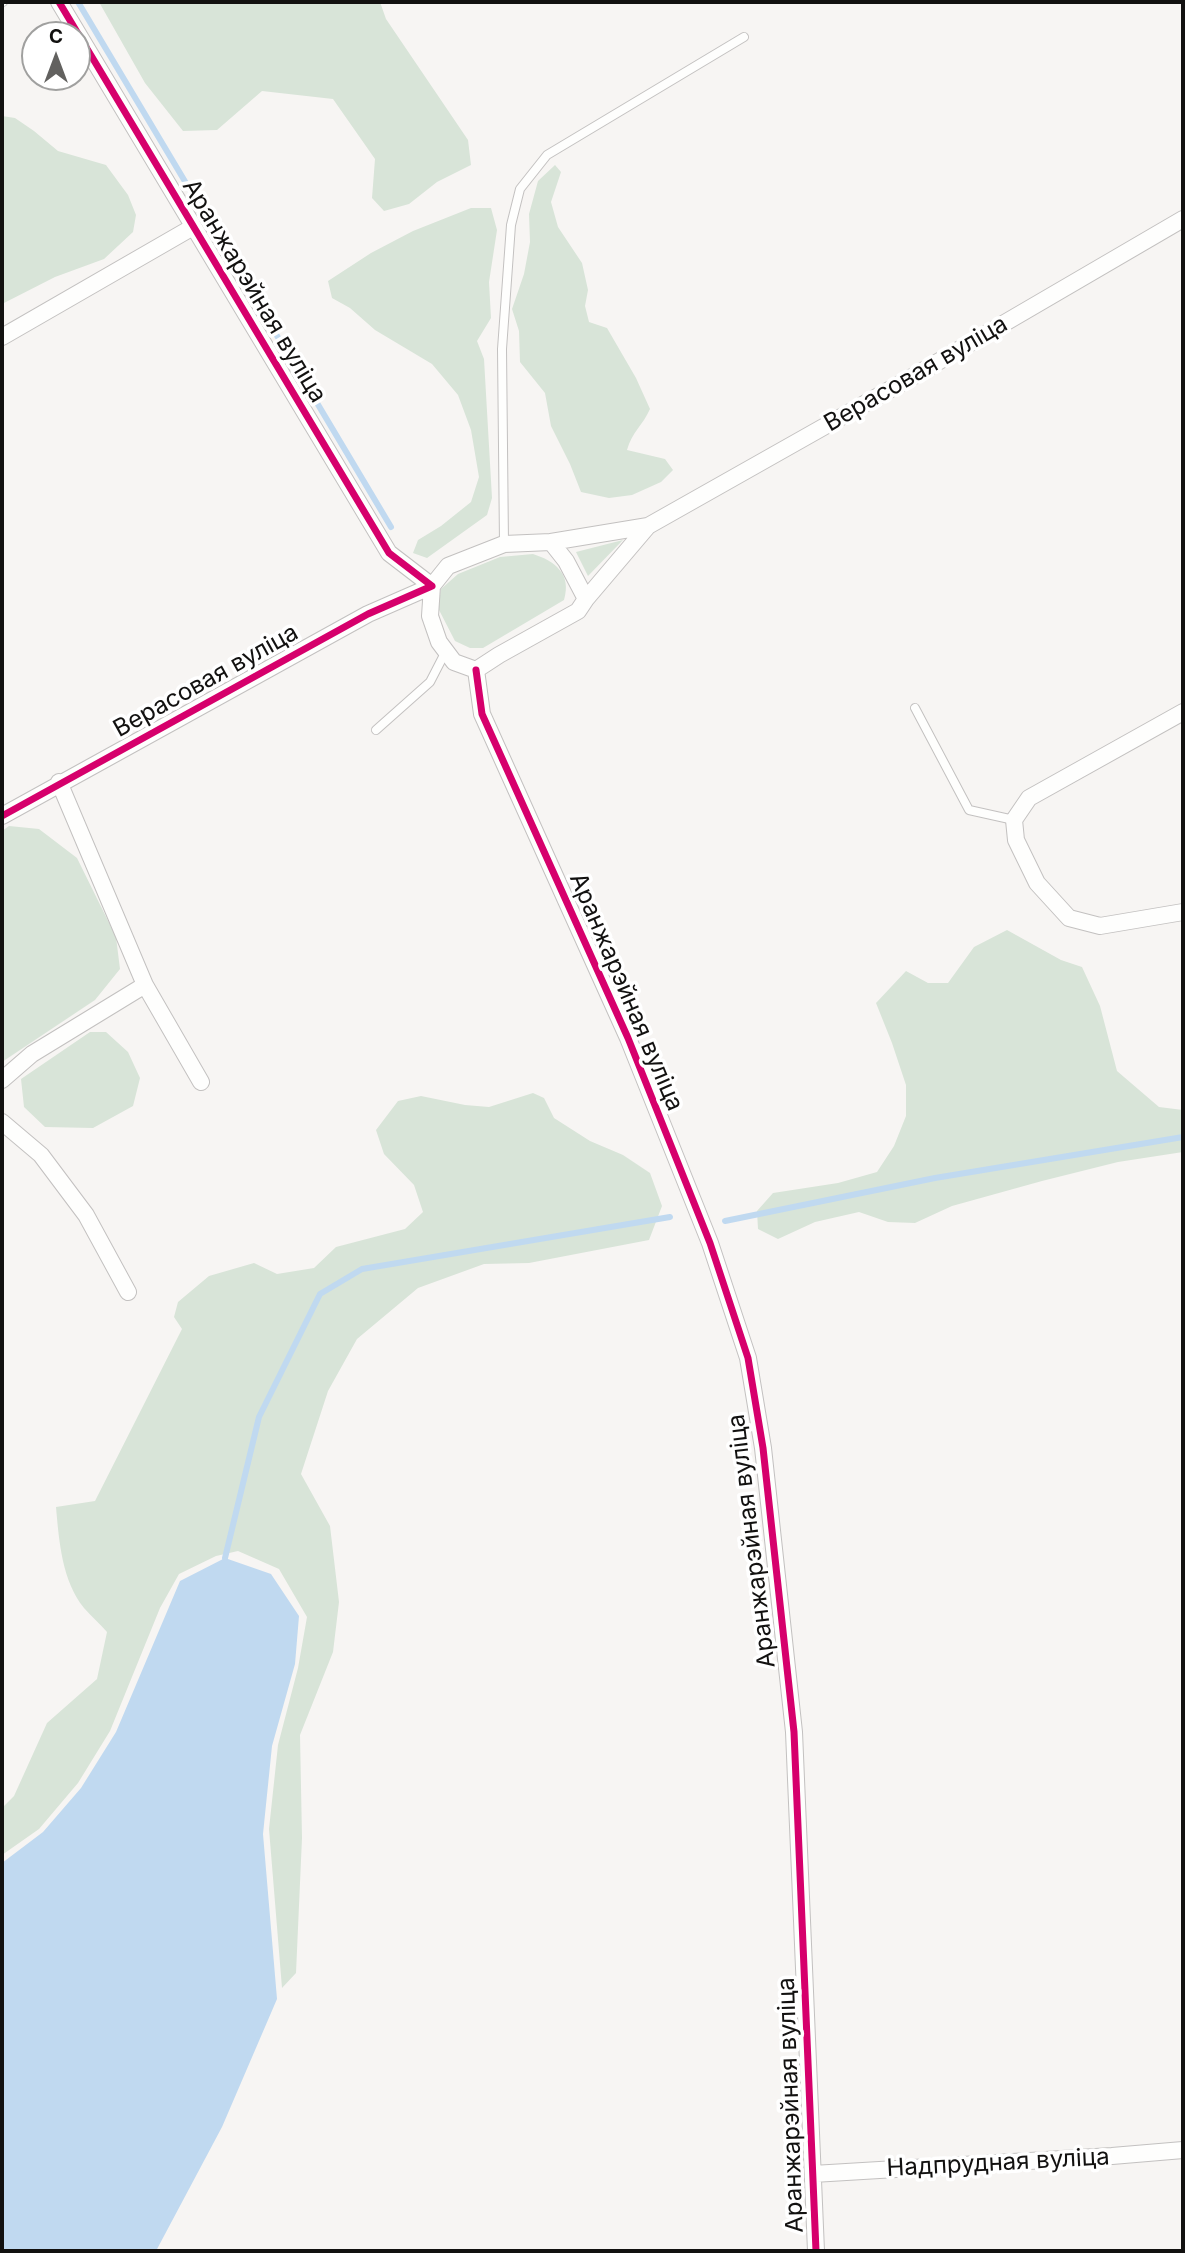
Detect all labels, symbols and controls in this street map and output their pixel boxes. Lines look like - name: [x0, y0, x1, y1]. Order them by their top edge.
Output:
- north arrow: [21, 21, 91, 91]
- text: С: [49, 25, 63, 48]
- street label: Аранжарэйная вуліца: [176, 174, 332, 408]
- street label: Верасовая вуліца: [819, 310, 1013, 438]
- street label: Верасовая вуліца: [109, 618, 303, 744]
- street label: Аранжарэйная вуліца: [563, 869, 689, 1115]
- street label: Аранжарэйная вуліца: [722, 1412, 782, 1670]
- street label: Аранжарэйная вуліца: [772, 1977, 810, 2233]
- street label: Надпрудная вуліца: [886, 2143, 1110, 2183]

